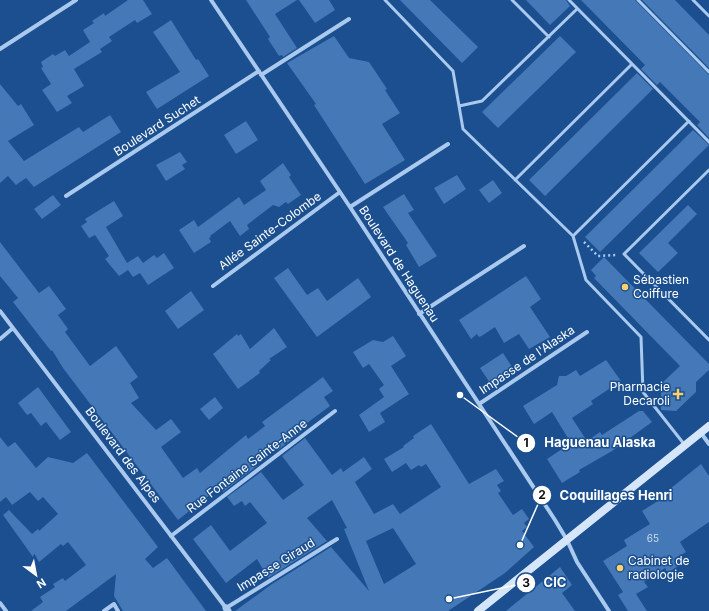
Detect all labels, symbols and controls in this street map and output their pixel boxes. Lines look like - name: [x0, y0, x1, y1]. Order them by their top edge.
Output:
- street label: Boulevard Suchet: [111, 92, 203, 159]
- street label: Allée Sainte-Colombe: [215, 188, 324, 273]
- street label: Boulevard de Haguenau: [356, 203, 443, 325]
- place label: Sébastien Coiffure: [633, 272, 689, 301]
- marker: Sébastien Coiffure: [620, 282, 630, 292]
- street label: Impasse de l'Alaska: [476, 322, 577, 397]
- place label: Pharmacie Decaroli: [610, 379, 670, 408]
- marker: Pharmacie Decaroli: [673, 389, 683, 399]
- street label: Boulevard des Alpes: [82, 404, 164, 506]
- street label: Rue Fontaine Sainte-Anne: [183, 415, 310, 516]
- callout: Haguenau Alaska: [516, 430, 664, 455]
- text: Haguenau Alaska: [544, 434, 656, 450]
- text: 1: [523, 435, 529, 450]
- callout: Coquillages Henri: [532, 483, 681, 508]
- text: 2: [538, 487, 546, 502]
- text: Coquillages Henri: [560, 487, 672, 503]
- house number: 65: [647, 532, 659, 544]
- street label: Impasse Giraud: [234, 535, 317, 594]
- place label: Cabinet de radiologie: [628, 553, 690, 582]
- north arrow: [16, 555, 56, 595]
- marker: Cabinet de radiologie: [615, 563, 625, 573]
- callout: CIC: [516, 570, 575, 595]
- text: CIC: [544, 574, 567, 590]
- text: N: [34, 575, 49, 592]
- text: 3: [522, 575, 530, 590]

